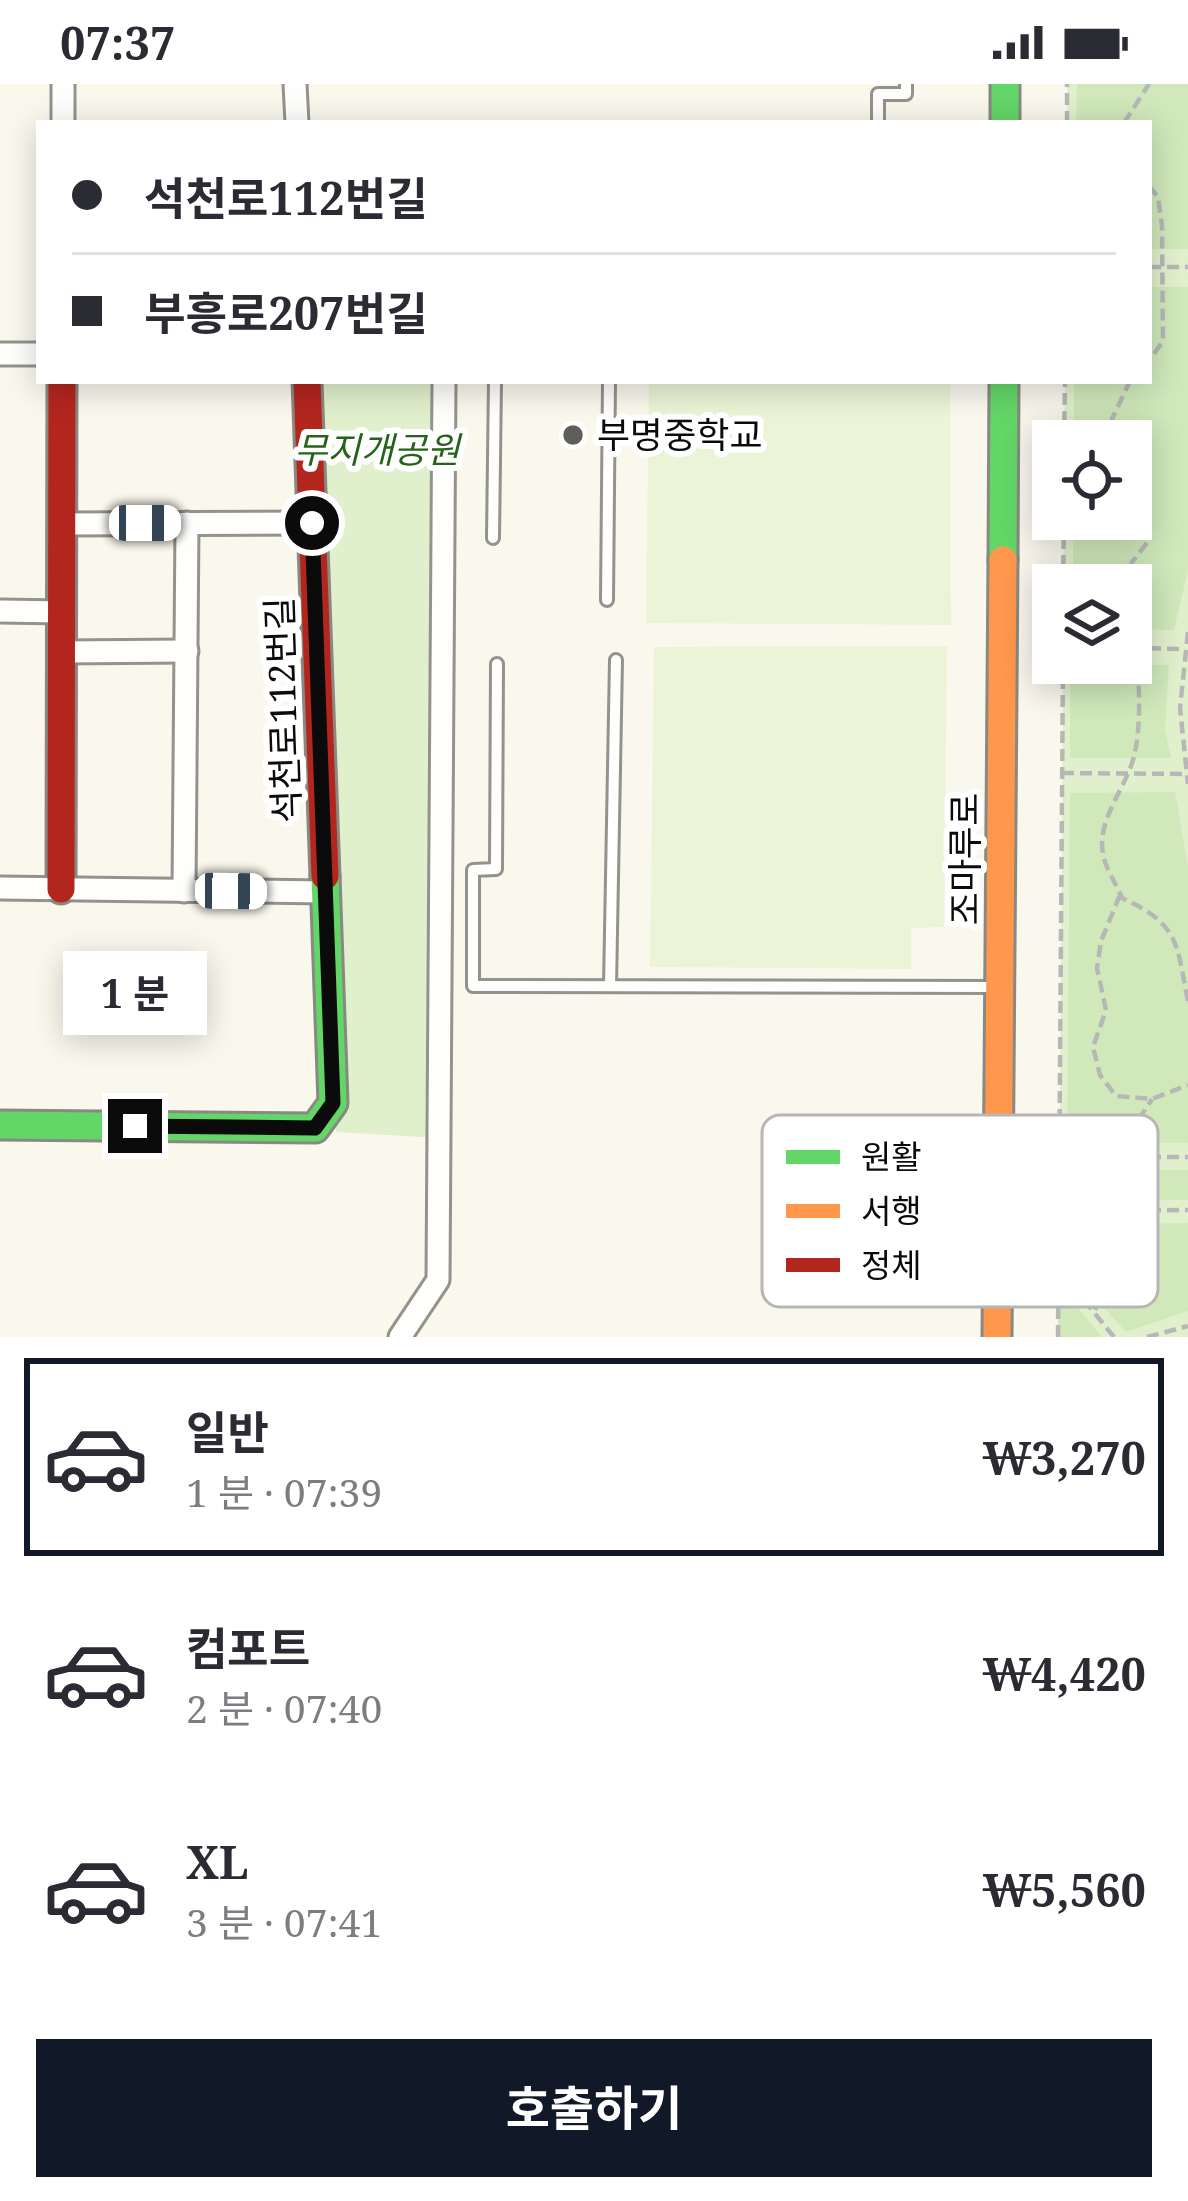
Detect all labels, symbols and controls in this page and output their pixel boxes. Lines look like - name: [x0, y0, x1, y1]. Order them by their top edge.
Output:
- text: 07:37: [60, 12, 175, 73]
- text: 석천로112번길: [144, 167, 427, 228]
- text: 부흥로207번길: [144, 282, 427, 343]
- place label: 부명중학교: [597, 410, 763, 459]
- map controls: [1032, 420, 1152, 684]
- button: locate: [1032, 420, 1152, 540]
- marker: 부명중학교: [560, 422, 586, 448]
- park label: 무지개공원: [294, 425, 463, 474]
- route start: [285, 496, 339, 550]
- car: [109, 505, 181, 541]
- button: layers: [1032, 564, 1152, 684]
- street label: 석천로112번길: [254, 596, 311, 824]
- street label: 조마루로: [940, 793, 989, 925]
- car: [195, 872, 267, 910]
- callout: 1 분: [63, 952, 207, 1036]
- text: 1 분: [101, 966, 169, 1019]
- route end: [108, 1099, 162, 1153]
- legend: [762, 1115, 1158, 1307]
- text: 원활: [861, 1134, 922, 1179]
- text: 서행: [861, 1188, 922, 1233]
- text: 정체: [861, 1242, 922, 1287]
- text: 일반: [186, 1401, 269, 1462]
- icon: car: [42, 1403, 150, 1511]
- text: ₩3,270: [983, 1427, 1146, 1488]
- text: 1 분 · 07:39: [186, 1465, 382, 1518]
- text: 컴포트: [186, 1617, 310, 1678]
- icon: car: [42, 1619, 150, 1727]
- text: ₩4,420: [983, 1643, 1146, 1704]
- text: 2 분 · 07:40: [186, 1681, 382, 1734]
- text: XL: [186, 1831, 248, 1892]
- icon: car: [42, 1835, 150, 1943]
- text: ₩5,560: [983, 1859, 1146, 1920]
- text: 3 분 · 07:41: [186, 1895, 382, 1948]
- button: 호출하기: [36, 2039, 1152, 2177]

